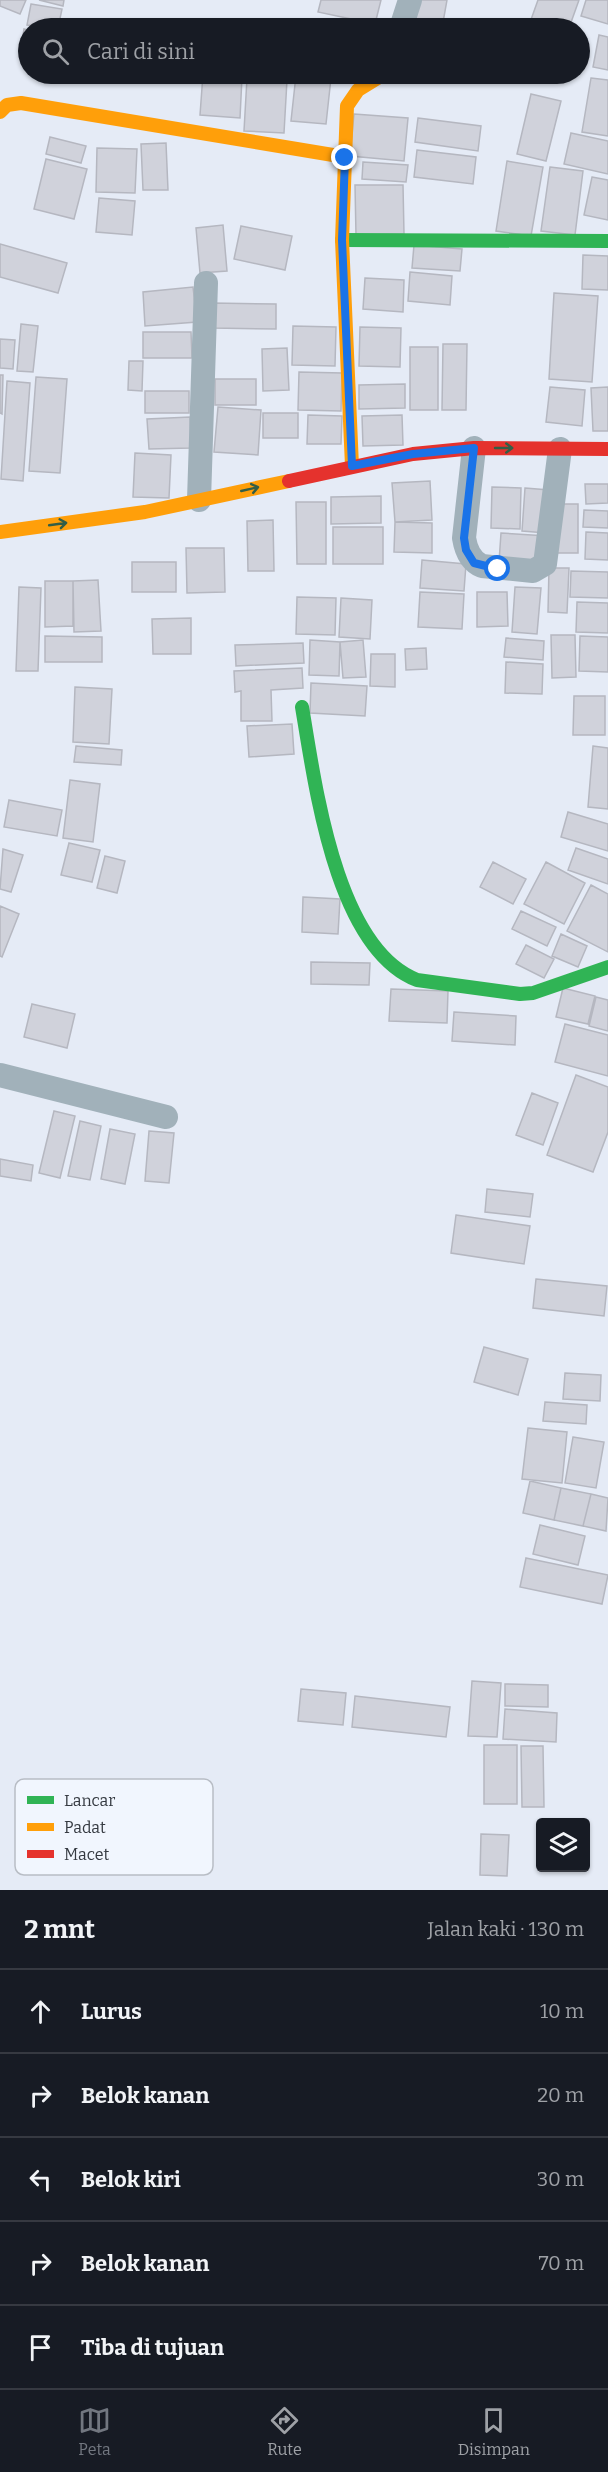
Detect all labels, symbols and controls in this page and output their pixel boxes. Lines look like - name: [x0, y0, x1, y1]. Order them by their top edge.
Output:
- search box: [18, 18, 590, 84]
- icon: search: [39, 35, 72, 68]
- text: Cari di sini: [87, 38, 195, 65]
- route end: [331, 144, 357, 170]
- one-way arrow: [493, 442, 513, 454]
- one-way arrow: [240, 483, 259, 495]
- one-way arrow: [48, 519, 67, 530]
- route start: [484, 555, 510, 581]
- legend: [15, 1779, 213, 1875]
- text: Lancar: [64, 1791, 115, 1810]
- text: Padat: [64, 1818, 106, 1837]
- map controls: [536, 1818, 590, 1872]
- button: layers: [536, 1818, 590, 1872]
- text: Macet: [64, 1845, 109, 1864]
- text: 2 mnt: [24, 1914, 95, 1945]
- text: Jalan kaki · 130 m: [427, 1917, 584, 1941]
- icon: ahead: [24, 1995, 57, 2028]
- text: Lurus: [81, 1998, 142, 2025]
- text: 10 m: [540, 1999, 584, 2023]
- icon: right: [24, 2079, 57, 2112]
- text: Belok kanan: [81, 2082, 209, 2109]
- text: 20 m: [537, 2083, 584, 2107]
- icon: left: [24, 2163, 57, 2196]
- text: Belok kiri: [81, 2166, 181, 2193]
- text: 30 m: [537, 2167, 584, 2191]
- icon: right: [24, 2247, 57, 2280]
- text: Belok kanan: [81, 2250, 209, 2277]
- text: 70 m: [538, 2251, 584, 2275]
- icon: arrive: [24, 2331, 57, 2364]
- text: Tiba di tujuan: [81, 2334, 224, 2361]
- tab: Peta: [78, 2404, 111, 2459]
- tab: Rute: [267, 2404, 302, 2459]
- tab: Disimpan: [458, 2404, 530, 2459]

